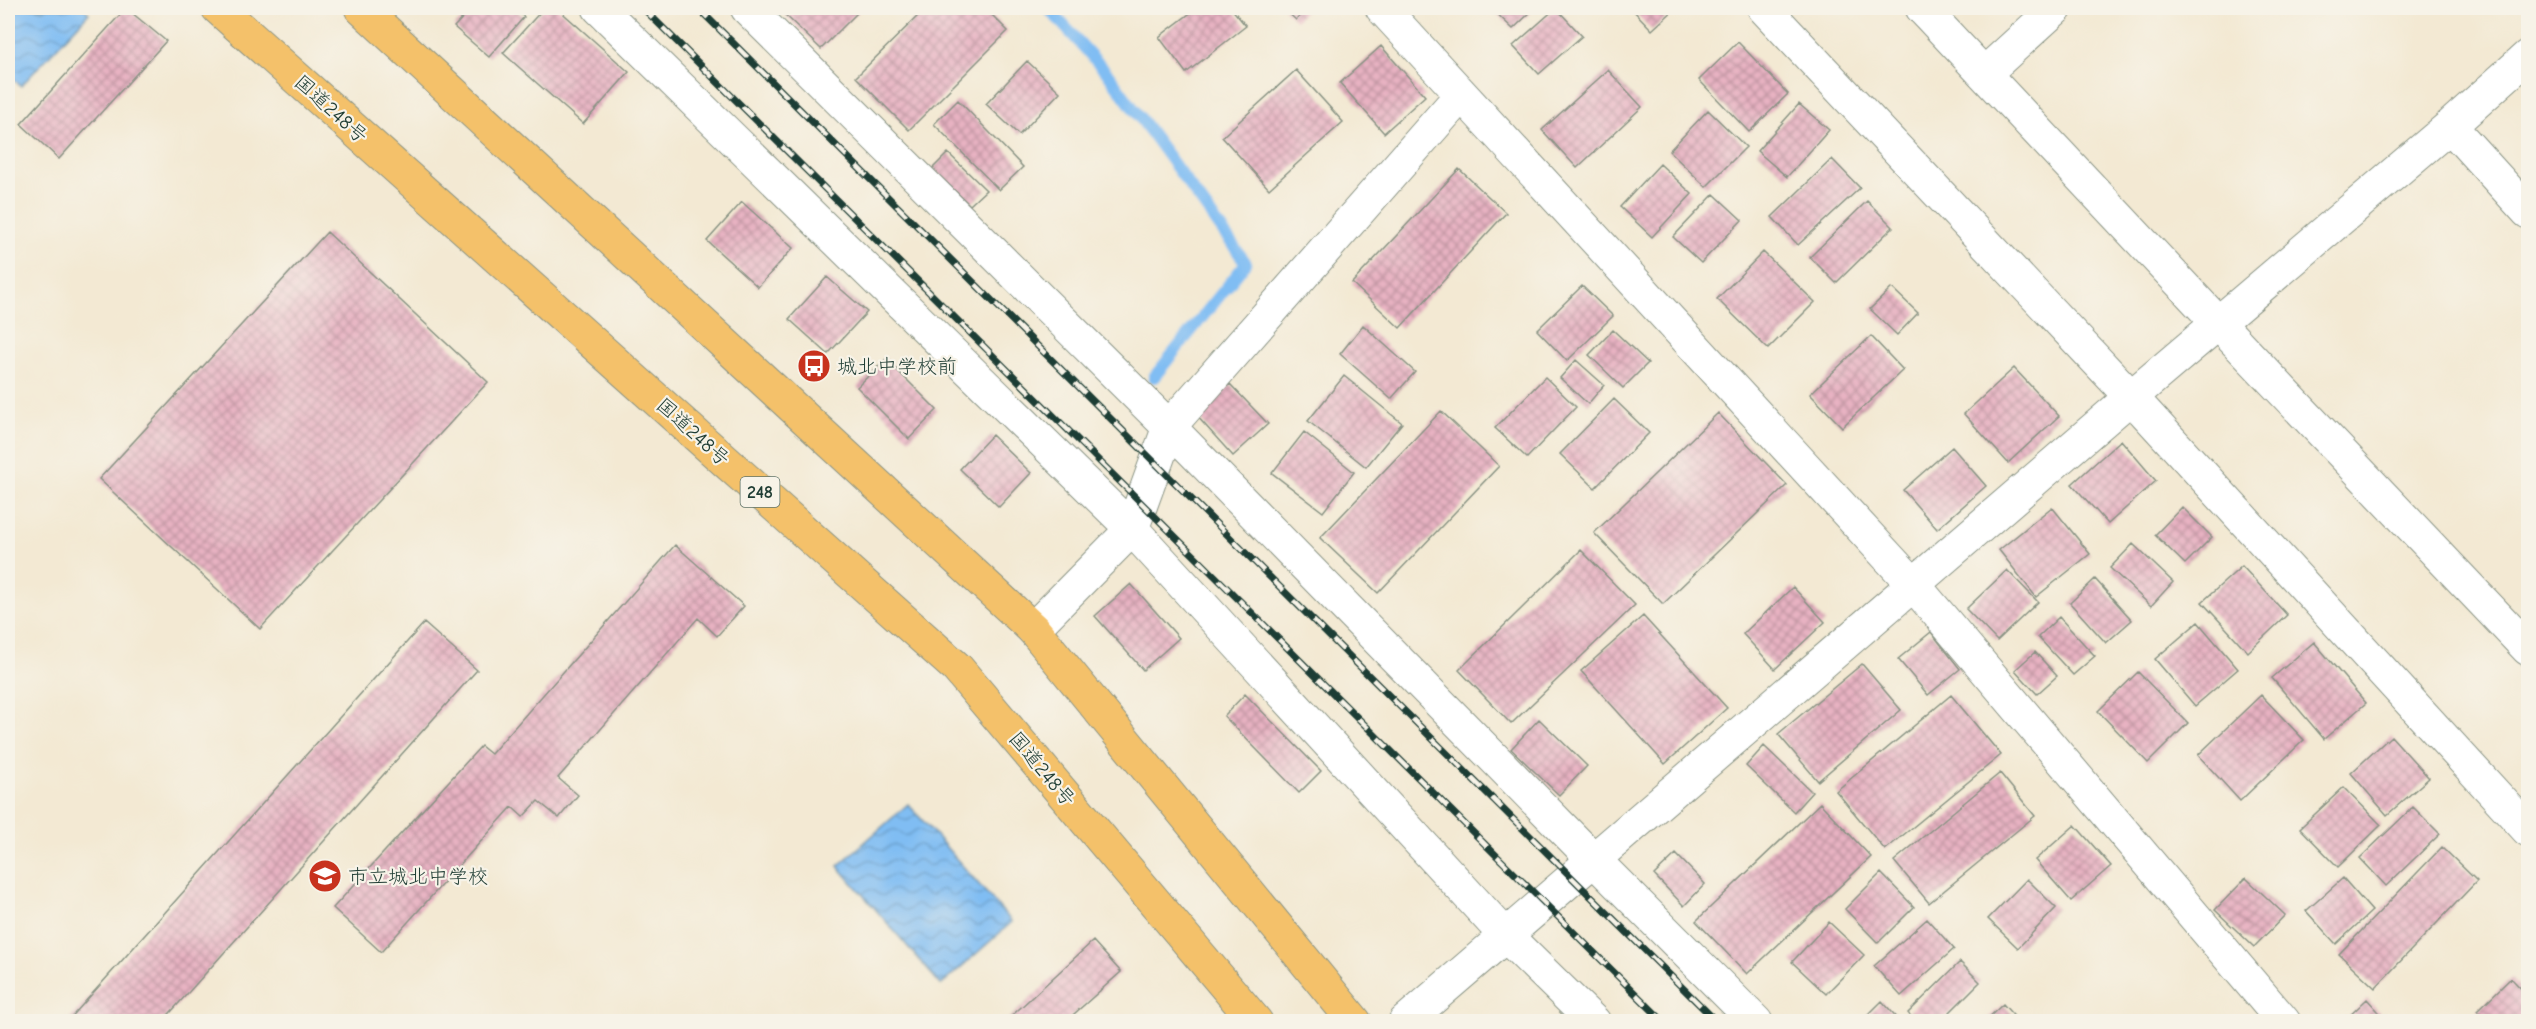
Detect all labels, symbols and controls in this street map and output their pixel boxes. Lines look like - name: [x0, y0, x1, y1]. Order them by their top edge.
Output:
- street label: 国道248号: [290, 70, 372, 148]
- bus stop icon: 城北中学校前: [796, 348, 832, 384]
- place label: 城北中学校前: [837, 355, 957, 378]
- street label: 国道248号: [652, 393, 734, 471]
- road number: 248: [740, 477, 780, 507]
- street label: 国道248号: [1004, 727, 1080, 811]
- school or university icon: 市立城北中学校: [307, 858, 343, 894]
- place label: 市立城北中学校: [348, 865, 488, 888]

